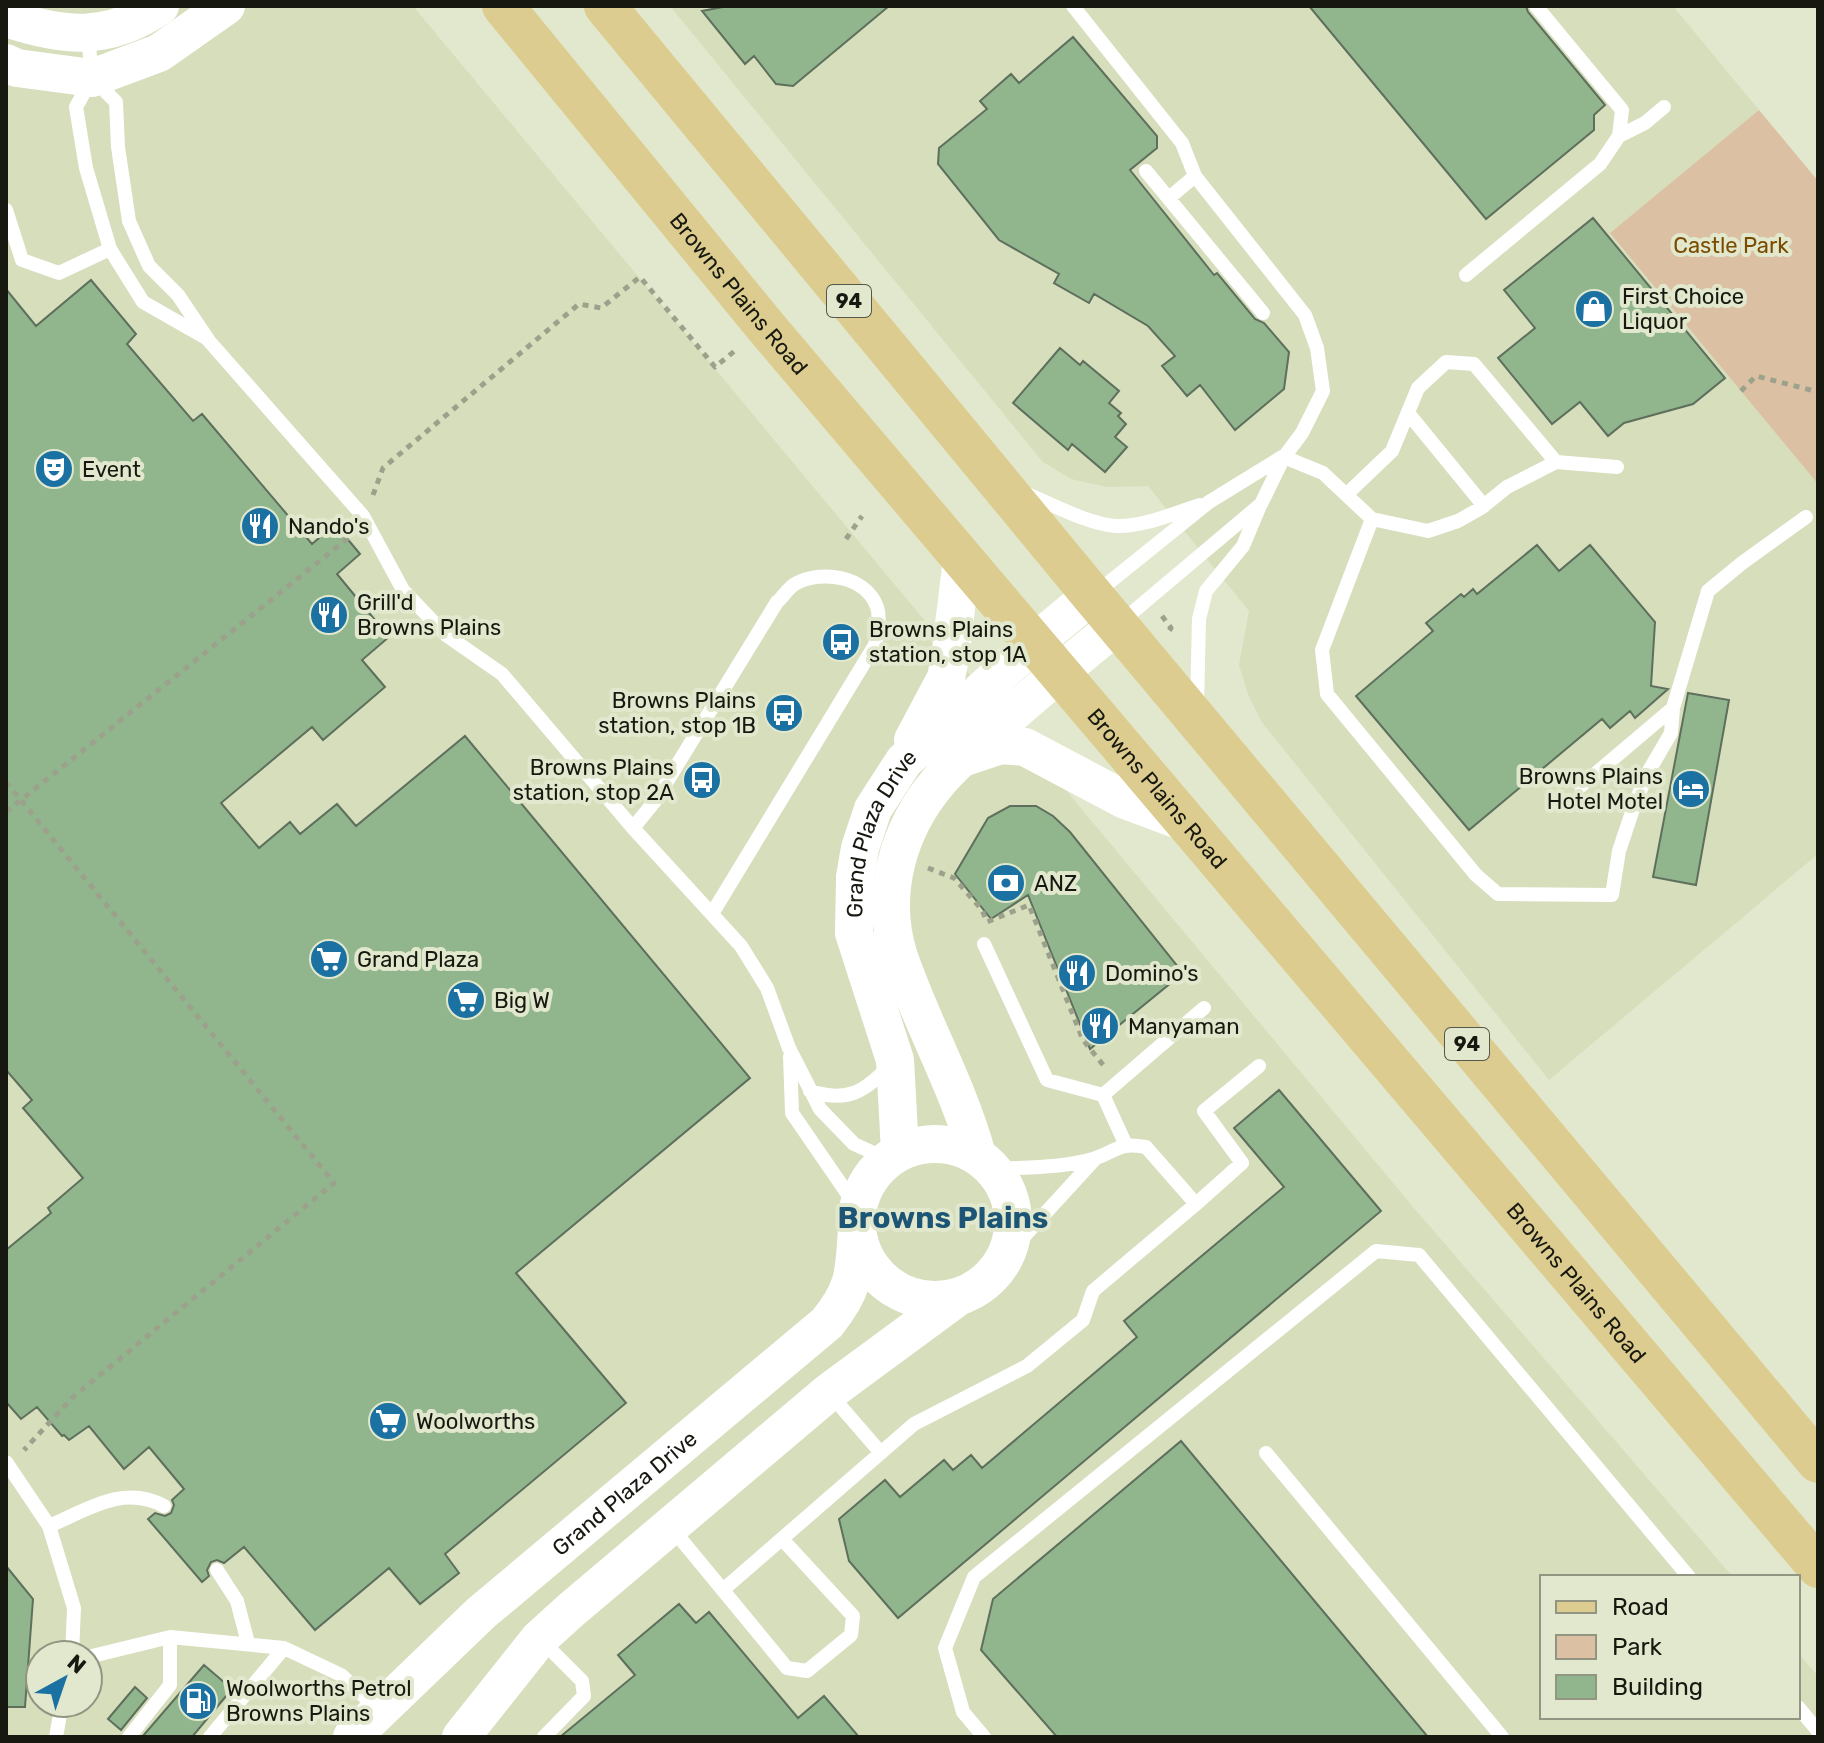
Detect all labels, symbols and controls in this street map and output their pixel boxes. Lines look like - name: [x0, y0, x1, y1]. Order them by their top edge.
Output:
- street label: Browns Plains Road: [664, 207, 814, 380]
- park label: Castle Park: [1673, 232, 1789, 259]
- place label: First Choice Liquor: [1622, 283, 1744, 335]
- road number: 94: [827, 285, 871, 317]
- shop icon: First Choice Liquor: [1573, 288, 1615, 330]
- theatre icon: Event: [33, 448, 75, 490]
- place label: Event: [82, 456, 141, 483]
- restaurant icon: Nando's: [239, 505, 281, 547]
- place label: Nando's: [288, 513, 369, 540]
- place label: Grill'd Browns Plains: [357, 589, 501, 641]
- restaurant icon: Grill'd Browns Plains: [308, 594, 350, 636]
- place label: Browns Plains station, stop 1A: [869, 616, 1027, 668]
- bus stop icon: Browns Plains station, stop 1A: [820, 621, 862, 663]
- place label: Browns Plains station, stop 1B: [598, 687, 756, 739]
- bus stop icon: Browns Plains station, stop 1B: [763, 692, 805, 734]
- street label: Browns Plains Road: [1082, 703, 1233, 874]
- street label: Grand Plaza Drive: [841, 743, 922, 918]
- place label: Browns Plains station, stop 2A: [513, 754, 674, 806]
- bus stop icon: Browns Plains station, stop 2A: [681, 759, 723, 801]
- place label: Browns Plains Hotel Motel: [1519, 763, 1663, 815]
- hotel icon: Browns Plains Hotel Motel: [1670, 768, 1712, 810]
- bank icon: ANZ: [985, 862, 1027, 904]
- place label: ANZ: [1034, 870, 1077, 897]
- supermarket icon: Grand Plaza: [308, 938, 350, 980]
- place label: Grand Plaza: [357, 946, 479, 973]
- restaurant icon: Domino's: [1056, 952, 1098, 994]
- place label: Domino's: [1105, 960, 1199, 987]
- supermarket icon: Big W: [445, 979, 487, 1021]
- place label: Big W: [494, 987, 550, 1014]
- restaurant icon: Manyaman: [1079, 1005, 1121, 1047]
- place label: Manyaman: [1128, 1013, 1240, 1040]
- road number: 94: [1445, 1028, 1489, 1060]
- street label: Browns Plains Road: [1501, 1197, 1652, 1368]
- district label: Browns Plains: [838, 1200, 1048, 1236]
- supermarket icon: Woolworths: [367, 1400, 409, 1442]
- place label: Woolworths: [416, 1408, 535, 1435]
- street label: Grand Plaza Drive: [547, 1425, 702, 1561]
- legend: [1540, 1575, 1800, 1719]
- text: Road: [1612, 1593, 1669, 1621]
- text: Park: [1612, 1633, 1663, 1661]
- north arrow: [24, 1639, 104, 1719]
- text: N: [62, 1649, 91, 1679]
- text: Building: [1612, 1673, 1703, 1701]
- place label: Woolworths Petrol Browns Plains: [226, 1675, 412, 1727]
- fuel station icon: Woolworths Petrol Browns Plains: [177, 1680, 219, 1722]

